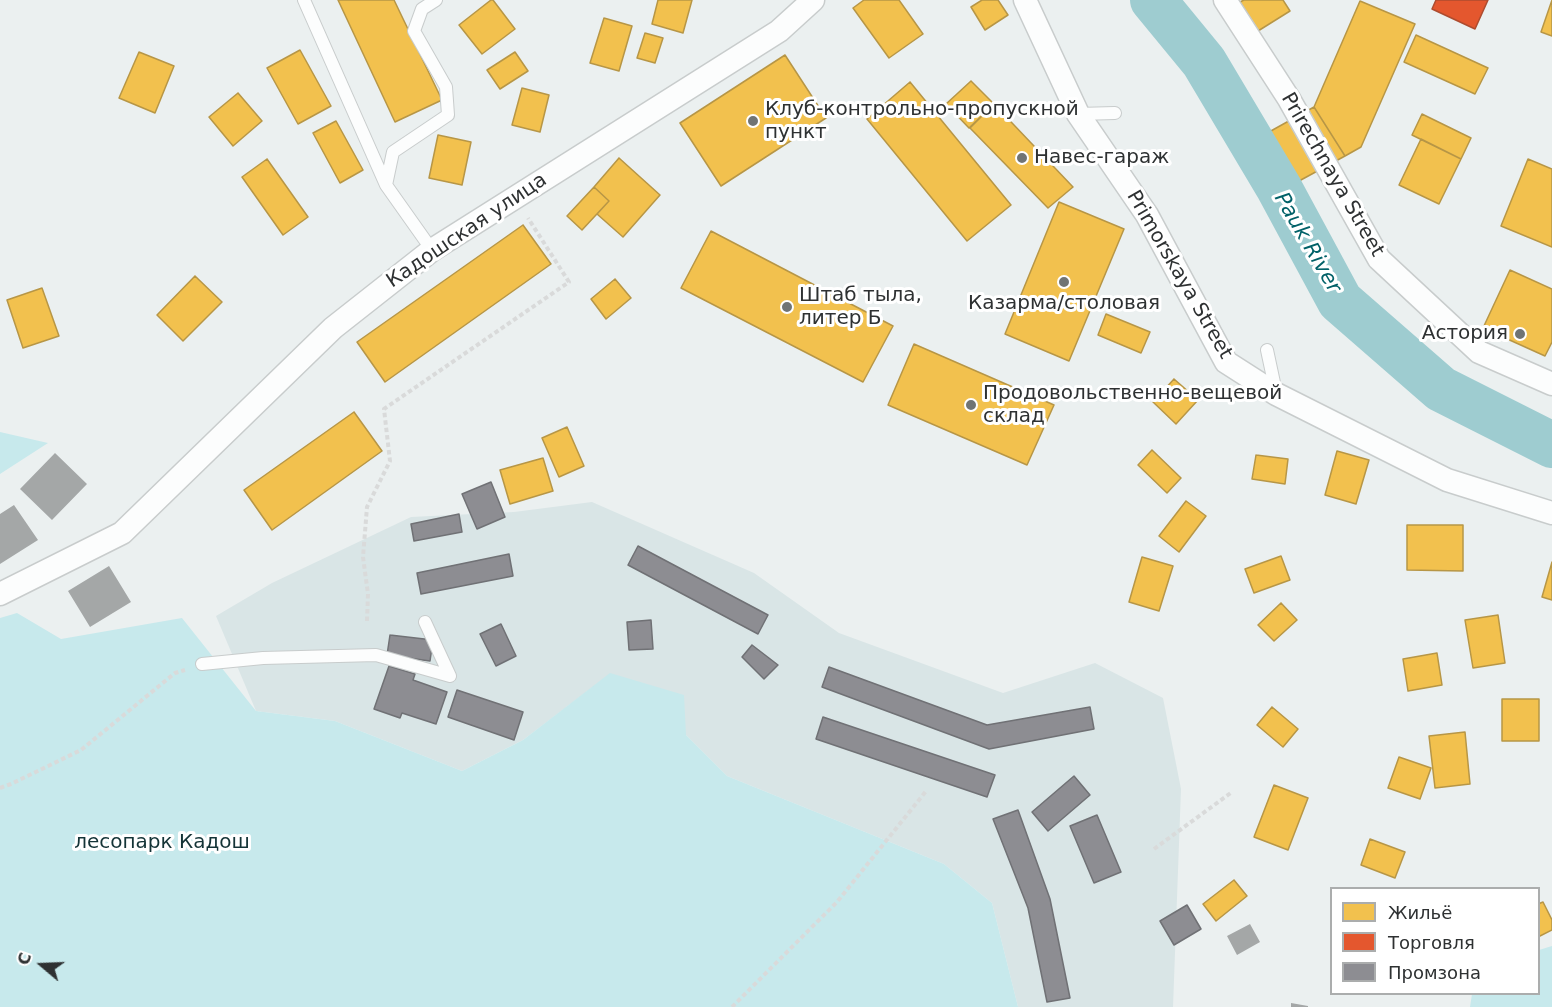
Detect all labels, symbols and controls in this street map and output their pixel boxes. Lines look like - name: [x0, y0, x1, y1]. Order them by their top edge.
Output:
- street label: Prirechnaya Street: [1275, 89, 1389, 261]
- place label: Клуб-контрольно-пропускной пункт: [765, 98, 1079, 145]
- marker: Клуб-контрольно-пропускной пункт: [746, 114, 760, 128]
- place label: Навес-гараж: [1034, 146, 1169, 170]
- marker: Навес-гараж: [1015, 151, 1029, 165]
- street label: Кадошская улица: [382, 168, 552, 294]
- street label: Primorskaya Street: [1121, 186, 1237, 364]
- water label: Pauk River: [1268, 188, 1346, 298]
- marker: Казарма/столовая: [1057, 275, 1071, 289]
- place label: Штаб тыла, литер Б: [799, 284, 922, 331]
- place label: Казарма/столовая: [968, 292, 1160, 316]
- marker: Штаб тыла, литер Б: [780, 300, 794, 314]
- place label: Астория: [1422, 322, 1508, 346]
- marker: Астория: [1513, 327, 1527, 341]
- place label: Продовольственно-вещевой склад: [983, 382, 1282, 429]
- marker: Продовольственно-вещевой склад: [964, 398, 978, 412]
- park label: лесопарк Кадош: [74, 831, 250, 855]
- legend: [1330, 887, 1540, 995]
- text: Жильё: [1388, 902, 1452, 923]
- text: Торговля: [1388, 932, 1475, 953]
- north arrow: [12, 935, 72, 995]
- text: С: [14, 950, 35, 968]
- text: Промзона: [1388, 962, 1481, 983]

